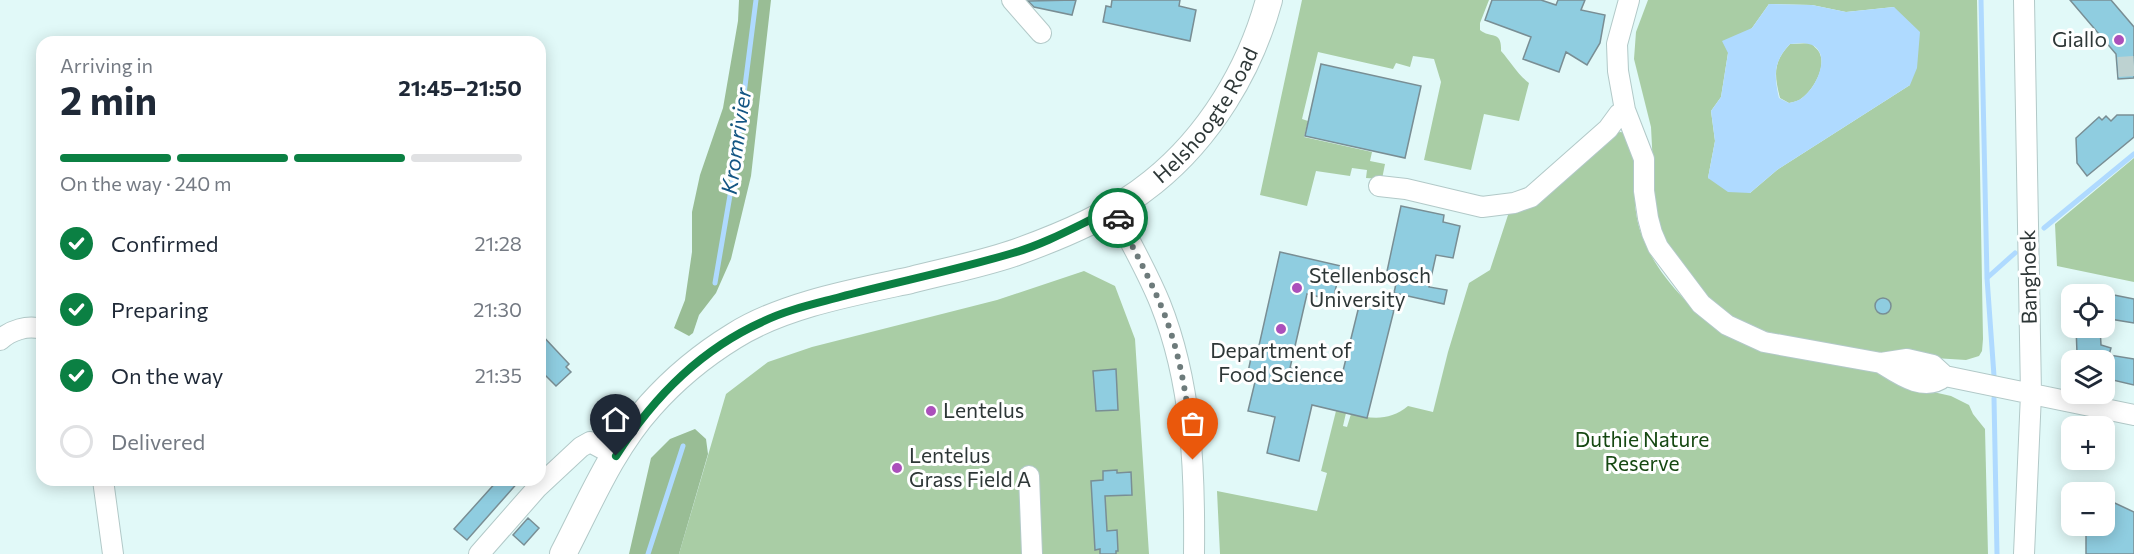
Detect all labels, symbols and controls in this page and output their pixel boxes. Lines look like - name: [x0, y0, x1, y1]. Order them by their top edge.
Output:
- place label: Giallo: [2052, 26, 2107, 51]
- marker: Giallo: [2112, 33, 2126, 47]
- street label: Helshoogte Road: [1147, 43, 1262, 187]
- text: Arriving in: [60, 53, 153, 77]
- text: 21:45–21:50: [398, 74, 522, 101]
- text: 2 min: [60, 75, 157, 123]
- water label: Kromrivier: [715, 85, 757, 196]
- text: On the way · 240 m: [60, 171, 232, 195]
- courier: [1088, 188, 1148, 248]
- icon: car: [1102, 202, 1135, 235]
- icon: check: [60, 227, 93, 260]
- street label: Banghoek: [2014, 229, 2041, 325]
- text: Confirmed: [111, 230, 218, 257]
- text: 21:28: [474, 231, 522, 255]
- place label: Stellenbosch University: [1309, 262, 1431, 311]
- marker: Stellenbosch University: [1290, 281, 1304, 295]
- map controls: [2061, 284, 2115, 536]
- button: locate: [2061, 284, 2115, 338]
- icon: check: [60, 293, 93, 326]
- text: Preparing: [111, 296, 208, 323]
- text: 21:30: [473, 297, 522, 321]
- marker: Department of Food Science: [1274, 322, 1288, 336]
- place label: Department of Food Science: [1210, 337, 1353, 386]
- button: layers: [2061, 350, 2115, 404]
- icon: check: [60, 359, 93, 392]
- text: On the way: [111, 362, 223, 389]
- text: 21:35: [475, 363, 522, 387]
- pin: [590, 394, 641, 456]
- place label: Lentelus: [943, 397, 1024, 422]
- pin: [1167, 398, 1218, 460]
- icon: home: [599, 403, 632, 436]
- marker: Lentelus: [924, 404, 938, 418]
- icon: bag: [1176, 407, 1209, 440]
- button: +: [2061, 416, 2115, 470]
- park label: Duthie Nature Reserve: [1575, 426, 1709, 475]
- text: Delivered: [111, 428, 205, 455]
- place label: Lentelus Grass Field A: [909, 442, 1031, 491]
- marker: Lentelus Grass Field A: [890, 461, 904, 475]
- button: −: [2061, 482, 2115, 536]

